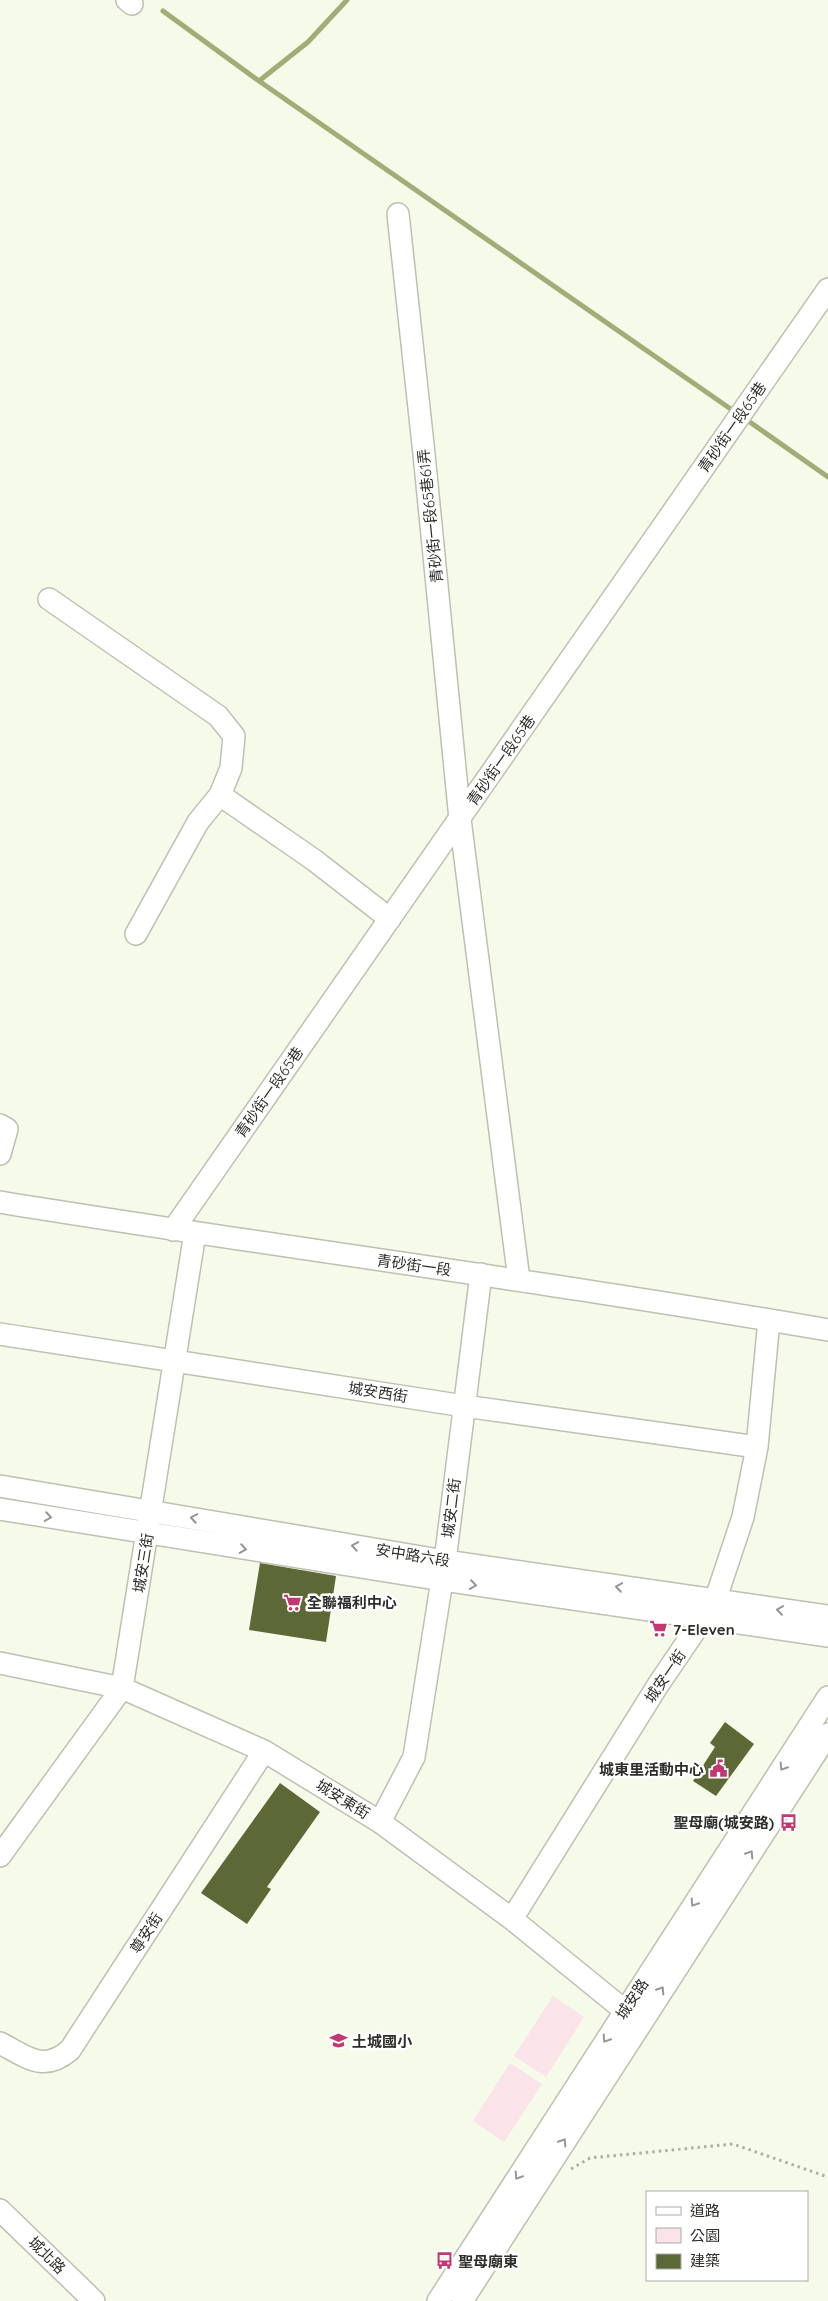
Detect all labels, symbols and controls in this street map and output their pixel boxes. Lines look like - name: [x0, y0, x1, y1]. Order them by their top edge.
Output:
- street label: 青砂街一段65巷: [694, 378, 770, 476]
- street label: 青砂街一段65巷61弄: [414, 448, 446, 584]
- street label: 青砂街一段65巷: [463, 711, 539, 809]
- street label: 青砂街一段65巷: [231, 1043, 307, 1141]
- street label: 青砂街一段: [376, 1250, 452, 1280]
- street label: 城安西街: [347, 1378, 409, 1406]
- street label: 城安二街: [438, 1477, 464, 1539]
- one-way arrow: [44, 1512, 52, 1522]
- one-way arrow: [190, 1514, 199, 1524]
- street label: 城安三街: [129, 1532, 157, 1594]
- street label: 安中路六段: [374, 1540, 452, 1570]
- one-way arrow: [350, 1541, 359, 1551]
- one-way arrow: [239, 1543, 247, 1554]
- one-way arrow: [469, 1579, 477, 1590]
- one-way arrow: [615, 1582, 623, 1592]
- supermarket icon: 全聯福利中心: [283, 1592, 303, 1612]
- place label: 全聯福利中心: [307, 1593, 397, 1612]
- one-way arrow: [775, 1605, 783, 1616]
- supermarket icon: 7-Eleven: [649, 1619, 669, 1639]
- place label: 7-Eleven: [673, 1620, 735, 1639]
- street label: 城安一街: [640, 1646, 690, 1706]
- public building icon: 城東里活動中心: [708, 1759, 728, 1779]
- place label: 城東里活動中心: [599, 1760, 704, 1779]
- one-way arrow: [780, 1761, 789, 1771]
- street label: 城安東街: [313, 1775, 373, 1823]
- bus stop icon: 聖母廟(城安路): [778, 1812, 798, 1832]
- place label: 聖母廟(城安路): [673, 1813, 774, 1832]
- one-way arrow: [744, 1851, 753, 1860]
- one-way arrow: [691, 1898, 701, 1907]
- street label: 尊安街: [126, 1909, 166, 1957]
- street label: 城安路: [612, 1975, 652, 2023]
- one-way arrow: [655, 1987, 664, 1996]
- school or university icon: 土城國小: [328, 2031, 348, 2051]
- place label: 土城國小: [352, 2032, 413, 2051]
- one-way arrow: [603, 2034, 612, 2043]
- one-way arrow: [557, 2138, 567, 2147]
- one-way arrow: [515, 2170, 524, 2180]
- legend: [646, 2191, 808, 2281]
- text: 道路: [690, 2201, 720, 2220]
- text: 公園: [690, 2226, 720, 2245]
- street label: 城北路: [24, 2232, 70, 2278]
- bus stop icon: 聖母廟東: [434, 2251, 454, 2271]
- text: 建築: [690, 2251, 720, 2270]
- place label: 聖母廟東: [458, 2252, 518, 2271]

